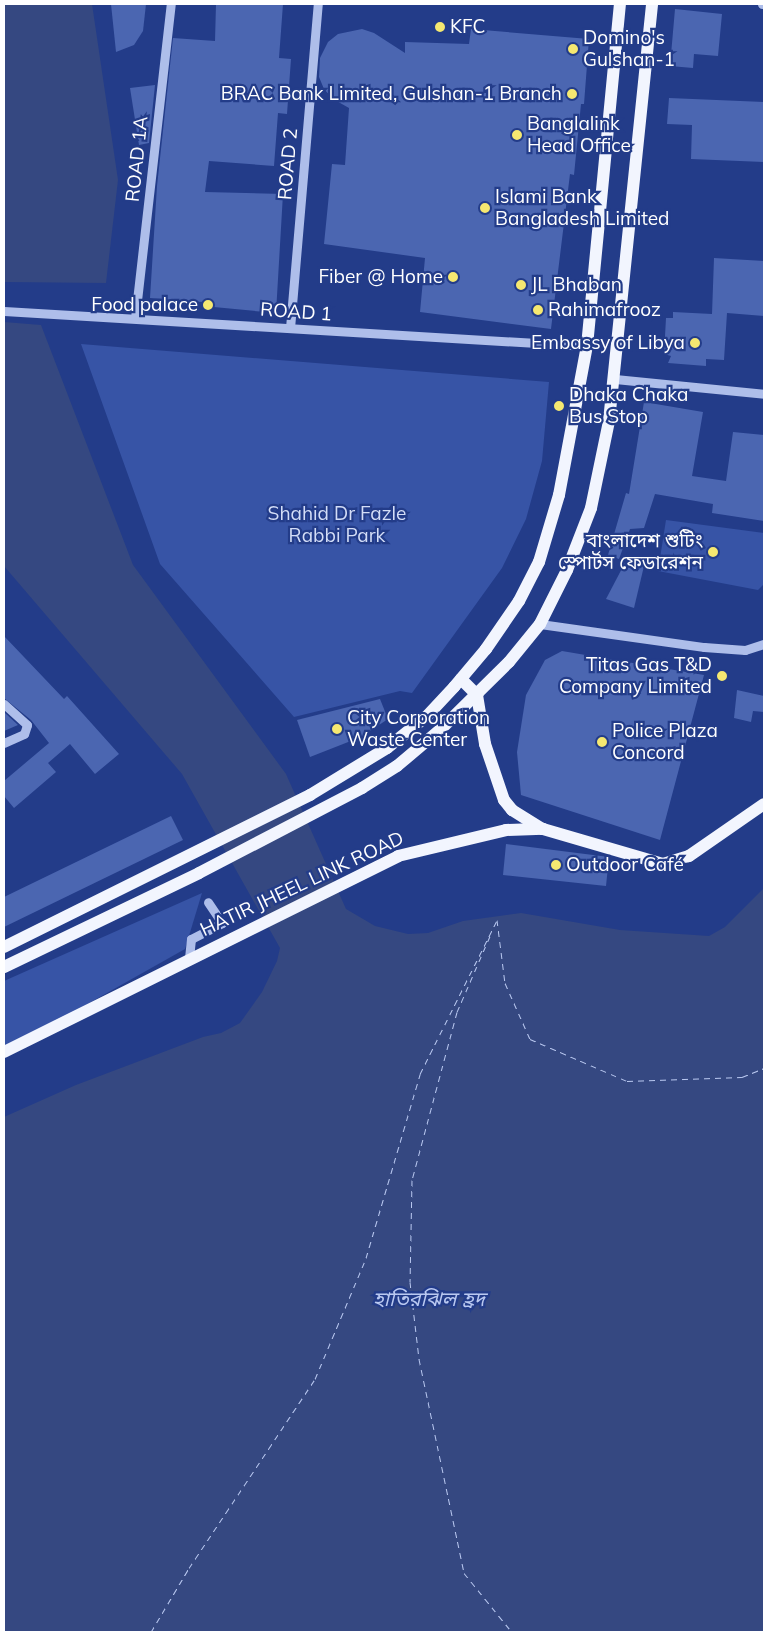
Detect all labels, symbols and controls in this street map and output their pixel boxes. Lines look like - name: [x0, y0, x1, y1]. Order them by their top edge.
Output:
- place label: KFC: [450, 16, 485, 38]
- marker: KFC: [434, 21, 446, 33]
- place label: Domino's Gulshan-1: [583, 27, 675, 71]
- marker: Domino's Gulshan-1: [567, 43, 579, 55]
- place label: BRAC Bank Limited, Gulshan-1 Branch: [221, 83, 562, 105]
- marker: BRAC Bank Limited, Gulshan-1 Branch: [566, 88, 578, 100]
- place label: Banglalink Head Office: [527, 113, 631, 157]
- street label: ROAD 1A: [121, 115, 153, 203]
- street label: ROAD 2: [274, 127, 302, 201]
- marker: Banglalink Head Office: [511, 129, 523, 141]
- place label: Islami Bank Bangladesh Limited: [495, 186, 669, 230]
- marker: Islami Bank Bangladesh Limited: [479, 202, 491, 214]
- place label: Fiber @ Home: [318, 266, 443, 288]
- marker: Fiber @ Home: [447, 271, 459, 283]
- place label: JL Bhaban: [531, 274, 622, 296]
- marker: JL Bhaban: [515, 279, 527, 291]
- place label: Food palace: [91, 294, 198, 316]
- street label: ROAD 1: [259, 298, 333, 326]
- marker: Food palace: [202, 299, 214, 311]
- place label: Rahimafrooz: [548, 299, 661, 321]
- marker: Rahimafrooz: [532, 304, 544, 316]
- place label: Embassy of Libya: [531, 332, 685, 354]
- marker: Embassy of Libya: [689, 337, 701, 349]
- place label: Dhaka Chaka Bus Stop: [569, 384, 688, 428]
- marker: Dhaka Chaka Bus Stop: [553, 400, 565, 412]
- park label: Shahid Dr Fazle Rabbi Park: [268, 503, 406, 547]
- place label: বাংলাদেশ শুটিং স্পোর্টস ফেডারেশন: [558, 530, 703, 574]
- marker: বাংলাদেশ শুটিং স্পোর্টস ফেডারেশন: [707, 546, 719, 558]
- place label: Titas Gas T&D Company Limited: [559, 654, 712, 698]
- marker: Titas Gas T&D Company Limited: [716, 670, 728, 682]
- place label: City Corporation Waste Center: [347, 707, 490, 751]
- place label: Police Plaza Concord: [612, 720, 718, 764]
- marker: City Corporation Waste Center: [331, 723, 343, 735]
- marker: Police Plaza Concord: [596, 736, 608, 748]
- street label: HATIR JHEEL LINK ROAD: [197, 827, 407, 941]
- place label: Outdoor Café: [566, 854, 684, 876]
- marker: Outdoor Café: [550, 859, 562, 871]
- water label: হাতিরঝিল হ্রদ: [373, 1286, 485, 1310]

